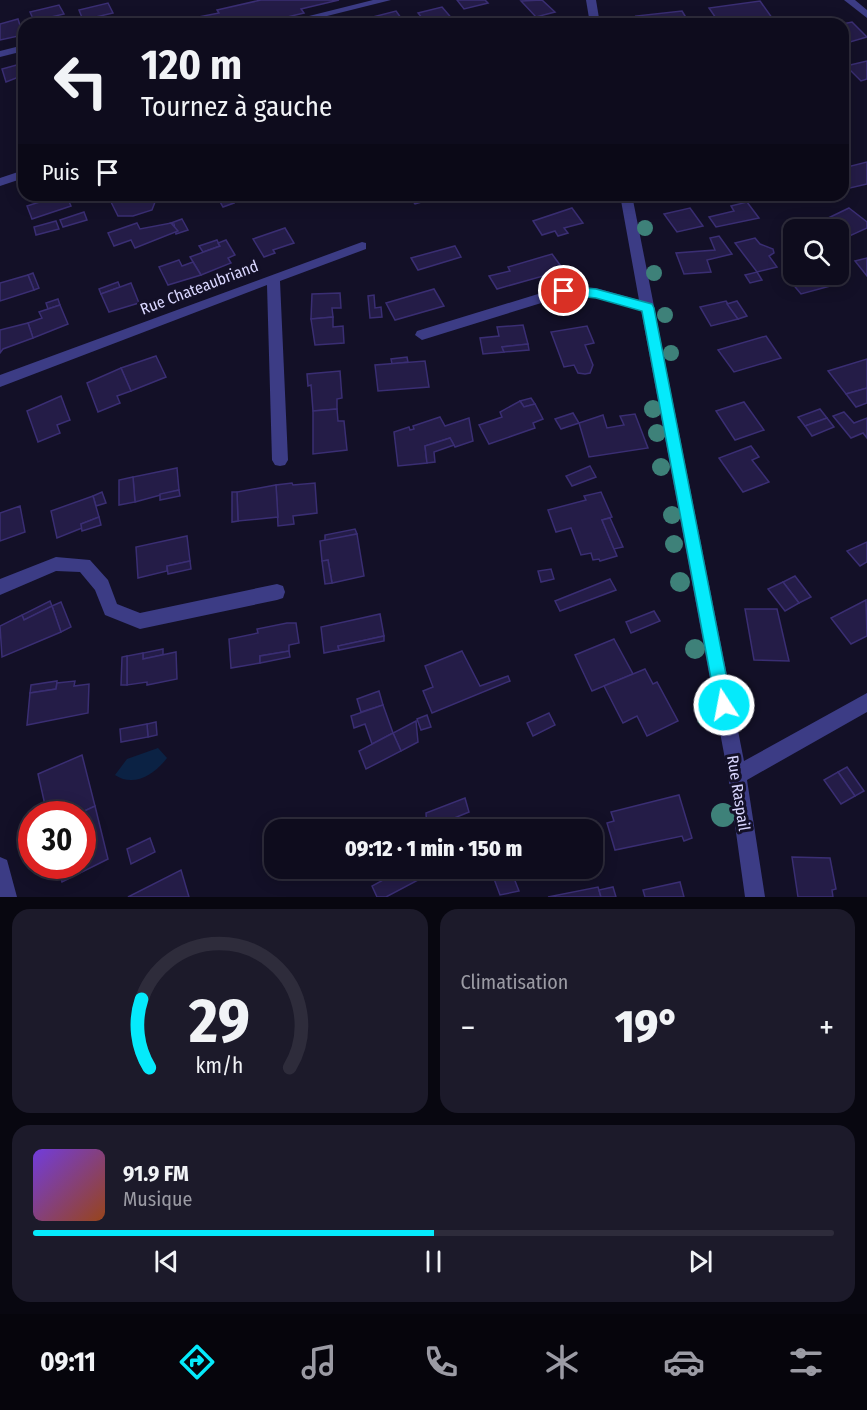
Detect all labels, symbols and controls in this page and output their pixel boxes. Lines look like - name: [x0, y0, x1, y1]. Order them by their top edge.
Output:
- text: 120 m: [141, 40, 242, 90]
- icon: left: [42, 42, 120, 120]
- text: Tournez à gauche: [141, 91, 332, 123]
- icon: arrive: [91, 156, 124, 189]
- text: Puis: [42, 159, 79, 186]
- map controls: [783, 219, 849, 285]
- button: search: [783, 219, 849, 285]
- street label: Rue Chateaubriand: [137, 256, 261, 319]
- pin: [538, 265, 589, 316]
- icon: arrive: [547, 274, 580, 307]
- position arrow: [692, 673, 756, 737]
- street label: Rue Raspail: [723, 754, 754, 832]
- speed limit sign: 30: [18, 801, 96, 879]
- text: 09:12 · 1 min · 150 m: [345, 835, 522, 862]
- text: Climatisation: [461, 970, 568, 994]
- text: 29: [188, 984, 250, 1059]
- text: 19°: [615, 1000, 679, 1054]
- text: −: [461, 1008, 475, 1048]
- text: +: [819, 1008, 834, 1048]
- text: km/h: [196, 1053, 244, 1079]
- text: 91.9 FM: [123, 1160, 189, 1187]
- text: Musique: [123, 1187, 192, 1211]
- icon: previous: [150, 1245, 183, 1278]
- icon: pause: [417, 1245, 450, 1278]
- icon: next: [684, 1245, 717, 1278]
- icon: directions: [176, 1341, 218, 1383]
- icon: music: [298, 1341, 340, 1383]
- icon: phone: [420, 1341, 462, 1383]
- icon: climate: [541, 1341, 583, 1383]
- icon: car: [663, 1341, 705, 1383]
- icon: filters: [785, 1341, 827, 1383]
- text: 09:11: [40, 1346, 96, 1378]

